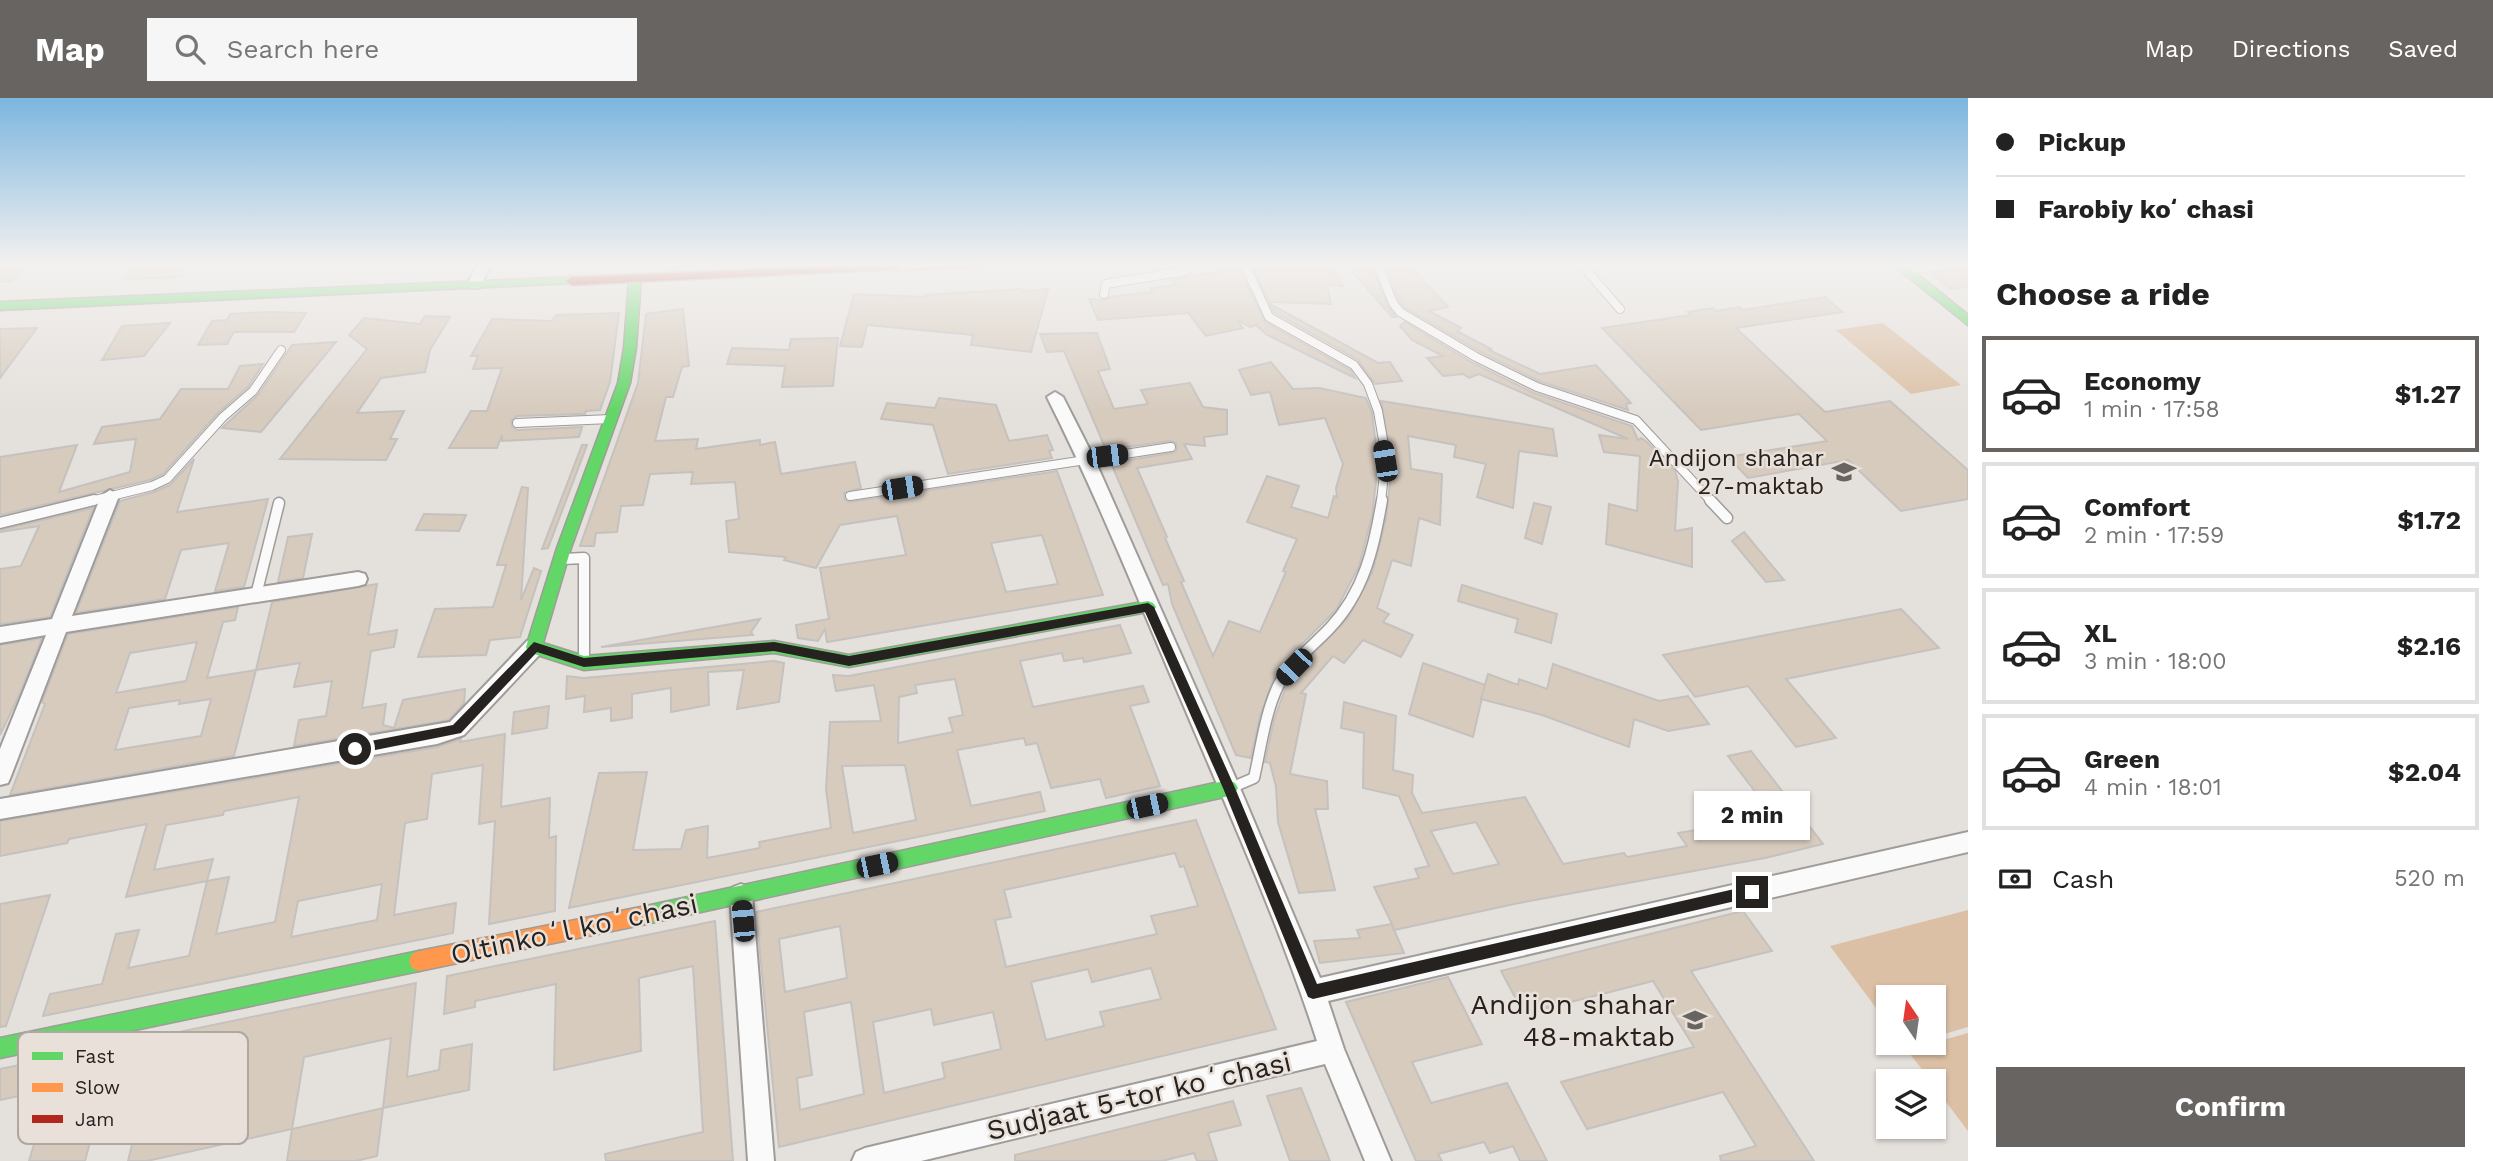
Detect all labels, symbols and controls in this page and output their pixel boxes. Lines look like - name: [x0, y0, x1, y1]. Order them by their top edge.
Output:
- search box: [147, 18, 637, 81]
- text: Map: [35, 30, 105, 69]
- icon: search: [171, 30, 209, 68]
- text: Search here: [227, 34, 379, 64]
- text: Map: [2145, 35, 2194, 63]
- text: Directions: [2232, 35, 2350, 63]
- text: Saved: [2388, 35, 2458, 63]
- text: Pickup: [2038, 127, 2126, 157]
- text: Farobiy koʻchasi: [2038, 194, 2254, 224]
- text: Choose a ride: [1996, 275, 2210, 313]
- icon: car: [2000, 363, 2063, 426]
- text: Economy: [2084, 366, 2201, 396]
- text: $1.27: [2395, 379, 2461, 409]
- text: 1 min · 17:58: [2084, 396, 2220, 423]
- car: [1372, 439, 1399, 483]
- car: [1085, 443, 1130, 469]
- place label: Andijon shahar 27-maktab: [1649, 444, 1824, 500]
- school or university icon: Andijon shahar 27-maktab: [1830, 458, 1858, 486]
- car: [880, 474, 925, 502]
- icon: car: [2000, 489, 2063, 552]
- text: Comfort: [2084, 492, 2190, 522]
- text: $1.72: [2397, 505, 2461, 535]
- text: 2 min · 17:59: [2084, 522, 2224, 549]
- icon: car: [2000, 615, 2063, 678]
- text: XL: [2084, 618, 2117, 648]
- text: $2.16: [2397, 631, 2461, 661]
- car: [1272, 645, 1317, 689]
- text: 3 min · 18:00: [2084, 648, 2227, 675]
- route start: [339, 733, 371, 765]
- icon: car: [2000, 741, 2063, 804]
- text: Green: [2084, 744, 2160, 774]
- text: $2.04: [2388, 757, 2461, 787]
- text: 4 min · 18:01: [2084, 774, 2222, 801]
- callout: 2 min: [1694, 790, 1810, 840]
- car: [1125, 791, 1170, 821]
- text: 2 min: [1721, 802, 1783, 829]
- car: [855, 850, 900, 880]
- icon: cash: [1996, 860, 2034, 898]
- text: Cash: [2052, 864, 2114, 894]
- text: 520 m: [2394, 865, 2465, 892]
- route end: [1736, 876, 1768, 908]
- street label: Oltinkoʻl koʻchasi: [448, 887, 700, 971]
- car: [731, 899, 756, 943]
- north arrow: [1876, 985, 1946, 1055]
- map controls: [1876, 985, 1946, 1139]
- place label: Andijon shahar 48-maktab: [1471, 988, 1675, 1053]
- school or university icon: Andijon shahar 48-maktab: [1681, 1006, 1709, 1034]
- legend: [18, 1032, 248, 1144]
- text: Fast: [75, 1045, 114, 1068]
- street label: Sudjaat 5-tor koʻchasi: [984, 1045, 1294, 1147]
- button: Confirm: [1996, 1067, 2465, 1147]
- button: layers: [1876, 1069, 1946, 1139]
- text: Slow: [75, 1076, 120, 1099]
- text: Jam: [75, 1108, 114, 1131]

